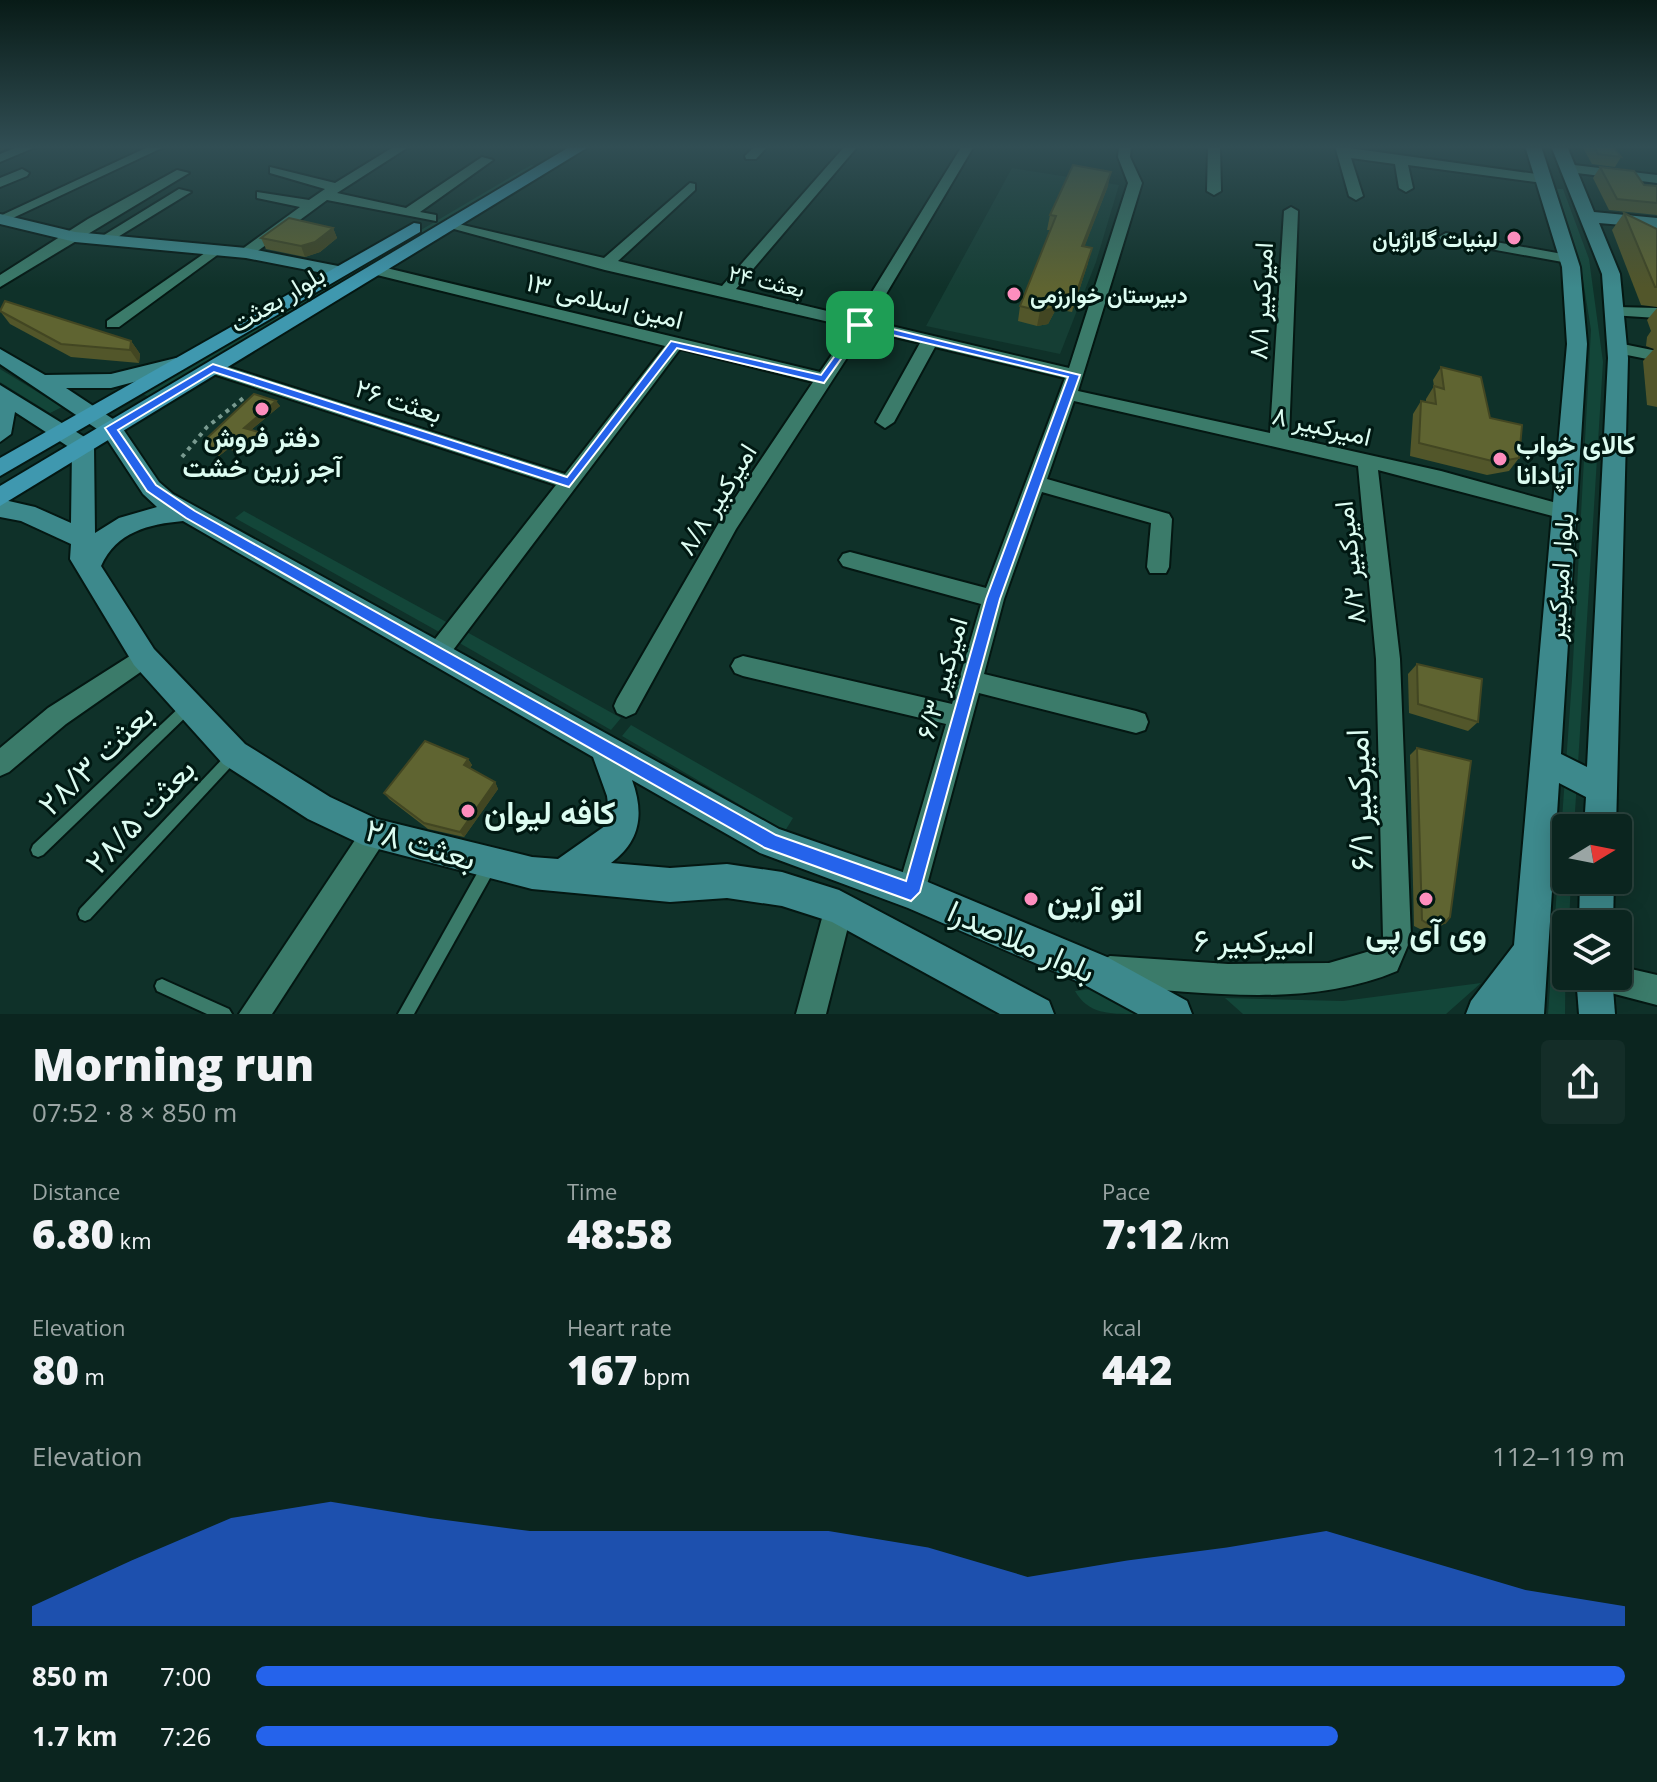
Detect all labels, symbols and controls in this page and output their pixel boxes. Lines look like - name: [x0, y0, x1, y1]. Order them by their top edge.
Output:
- place label: لبنیات گاراژیان: [1372, 223, 1498, 253]
- marker: لبنیات گاراژیان: [1505, 229, 1523, 247]
- street label: امیرکبیر ۸/۱: [1239, 241, 1281, 361]
- street label: بلوار بعثت: [223, 255, 331, 341]
- street label: بعثت ۲۴: [726, 257, 808, 303]
- street label: امین اسلامی ۱۳: [523, 263, 687, 337]
- place label: دبیرستان خوارزمی: [1030, 279, 1188, 309]
- marker: دبیرستان خوارزمی: [1005, 285, 1023, 303]
- pin: [826, 291, 894, 359]
- icon: arrive: [838, 303, 882, 347]
- street label: بعثت ۲۶: [351, 369, 447, 431]
- street label: امیرکبیر ۸: [1269, 396, 1375, 454]
- marker: دفتر فروش آجر زرین خشت: [253, 400, 271, 418]
- place label: دفتر فروش آجر زرین خشت: [183, 419, 344, 485]
- place label: کالای خواب آپادانا: [1516, 426, 1635, 493]
- street label: امیرکبیر ۸/۸: [667, 436, 765, 562]
- marker: کالای خواب آپادانا: [1491, 450, 1509, 468]
- street label: امیرکبیر ۸/۲: [1325, 499, 1373, 627]
- street label: بلوار امیرکبیر: [1537, 512, 1581, 643]
- street label: امیرکبیر ۶/۳: [906, 613, 976, 743]
- street label: بعثت ۲۸/۳: [28, 692, 162, 824]
- street label: امیرکبیر ۶/۱: [1334, 728, 1382, 872]
- street label: بعثت ۲۸/۵: [74, 748, 204, 882]
- place label: کافه لیوان: [484, 790, 616, 833]
- marker: کافه لیوان: [459, 802, 477, 820]
- street label: بعثت ۲۸: [361, 807, 481, 879]
- north arrow: [1552, 814, 1632, 894]
- map controls: [1552, 814, 1632, 990]
- place label: اتو آرین: [1047, 878, 1143, 921]
- street label: بلوار ملاصدرا: [942, 888, 1102, 992]
- marker: اتو آرین: [1022, 890, 1040, 908]
- marker: وی آی پی: [1417, 890, 1435, 908]
- place label: وی آی پی: [1365, 910, 1487, 955]
- button: layers: [1552, 910, 1632, 990]
- street label: امیرکبیر ۶: [1193, 917, 1315, 963]
- text: Morning run: [32, 1034, 314, 1094]
- button: share: [1541, 1040, 1625, 1124]
- text: 07:52 · 8 × 850 m: [32, 1094, 237, 1130]
- text: Distance: [32, 1176, 120, 1206]
- text: Time: [567, 1176, 617, 1206]
- text: Pace: [1102, 1176, 1150, 1206]
- text: 6.80: [32, 1206, 114, 1261]
- text: 48:58: [567, 1206, 672, 1261]
- text: 7:12: [1102, 1206, 1184, 1261]
- text: km: [114, 1225, 152, 1255]
- text: /km: [1184, 1225, 1230, 1255]
- text: Elevation: [32, 1312, 125, 1342]
- text: Heart rate: [567, 1312, 672, 1342]
- text: kcal: [1102, 1312, 1142, 1342]
- text: 80: [32, 1342, 79, 1397]
- text: 167: [567, 1342, 637, 1397]
- text: 442: [1102, 1342, 1172, 1397]
- text: m: [79, 1361, 105, 1391]
- text: bpm: [637, 1361, 690, 1391]
- text: Elevation: [32, 1438, 142, 1474]
- text: 112–119 m: [1492, 1438, 1625, 1474]
- text: 850 m: [32, 1658, 109, 1694]
- text: 7:00: [160, 1658, 211, 1694]
- text: 1.7 km: [32, 1718, 118, 1754]
- text: 7:26: [160, 1718, 211, 1754]

